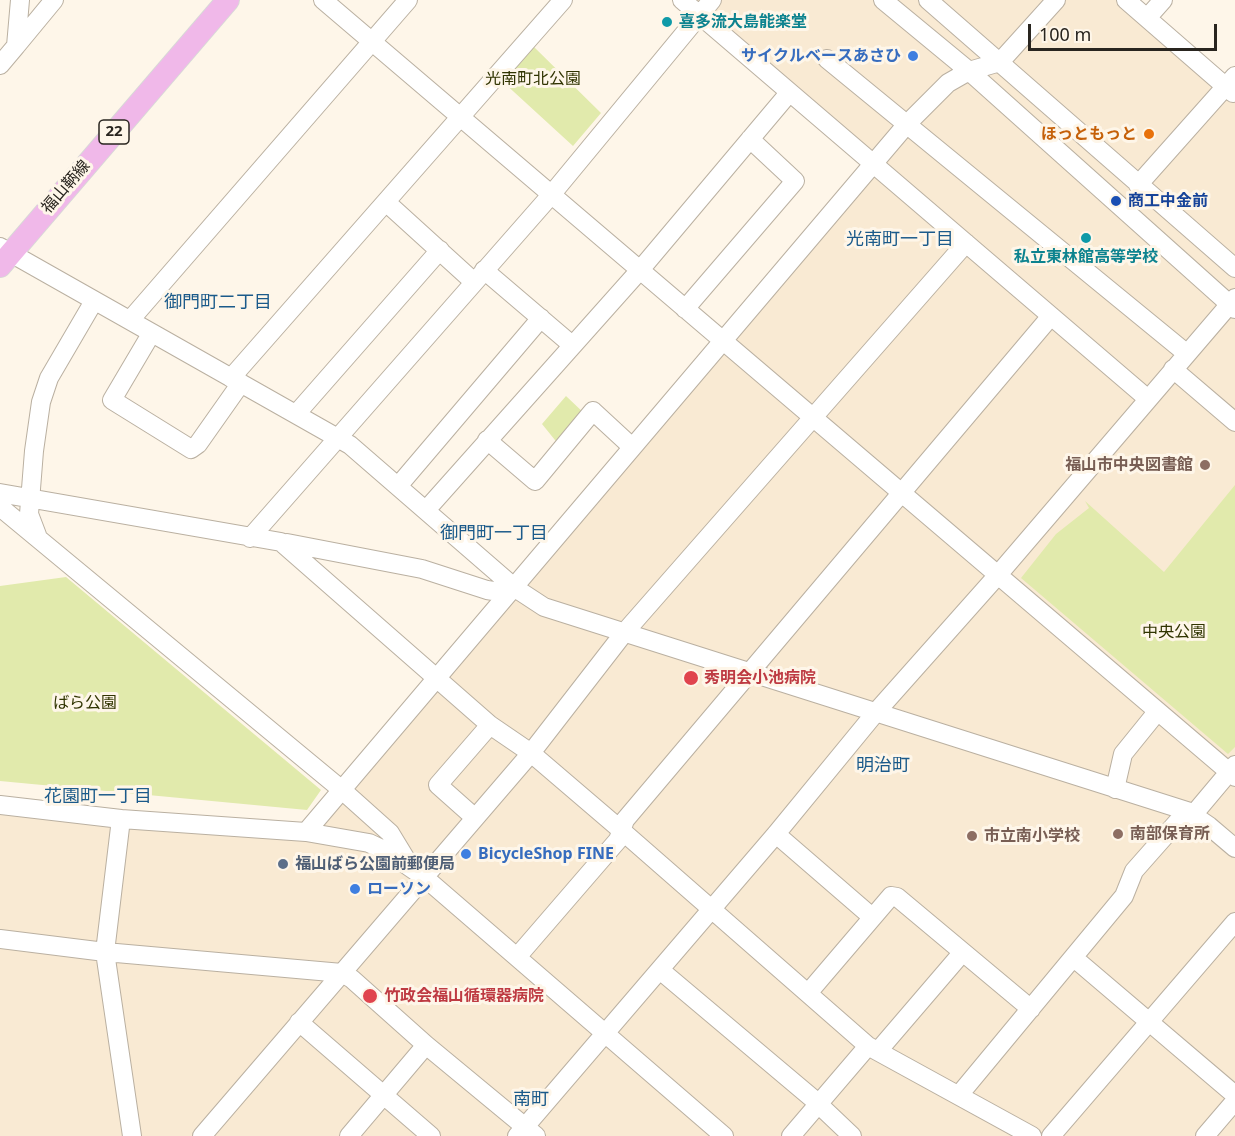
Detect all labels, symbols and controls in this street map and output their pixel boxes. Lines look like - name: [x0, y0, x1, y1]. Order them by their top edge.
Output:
- place label: 喜多流大島能楽堂: [679, 12, 807, 32]
- scale bar: [1031, 12, 1220, 50]
- marker: 喜多流大島能楽堂: [660, 15, 674, 29]
- text: 100 m: [1039, 22, 1091, 46]
- place label: サイクルベースあさひ: [741, 46, 901, 66]
- marker: サイクルベースあさひ: [906, 49, 920, 63]
- park label: 光南町北公園: [485, 69, 581, 89]
- road number: 22: [99, 120, 129, 144]
- place label: ほっともっと: [1041, 124, 1137, 144]
- marker: ほっともっと: [1142, 127, 1156, 141]
- street label: 福山鞆線: [38, 157, 94, 217]
- place label: 商工中金前: [1128, 191, 1208, 211]
- marker: 商工中金前: [1109, 194, 1123, 208]
- district label: 光南町一丁目: [846, 229, 954, 251]
- marker: 私立東林館高等学校: [1079, 231, 1093, 245]
- place label: 私立東林館高等学校: [1014, 247, 1158, 267]
- district label: 御門町二丁目: [164, 292, 272, 314]
- place label: 福山市中央図書館: [1065, 455, 1193, 475]
- marker: 福山市中央図書館: [1198, 458, 1212, 472]
- district label: 御門町一丁目: [440, 523, 548, 545]
- park label: 中央公園: [1142, 622, 1206, 642]
- place label: 秀明会小池病院: [704, 668, 816, 688]
- marker: 秀明会小池病院: [682, 669, 700, 687]
- park label: ばら公園: [53, 693, 117, 713]
- district label: 明治町: [856, 755, 910, 777]
- district label: 花園町一丁目: [44, 786, 152, 808]
- place label: 南部保育所: [1130, 824, 1210, 844]
- place label: 市立南小学校: [984, 826, 1080, 846]
- marker: 南部保育所: [1111, 827, 1125, 841]
- marker: 市立南小学校: [965, 829, 979, 843]
- place label: BicycleShop FINE: [478, 844, 614, 864]
- marker: BicycleShop FINE: [459, 847, 473, 861]
- place label: 福山ばら公園前郵便局: [295, 854, 455, 874]
- marker: 福山ばら公園前郵便局: [276, 857, 290, 871]
- place label: ローソン: [367, 879, 431, 899]
- marker: ローソン: [348, 882, 362, 896]
- place label: 竹政会福山循環器病院: [384, 986, 544, 1006]
- marker: 竹政会福山循環器病院: [361, 987, 379, 1005]
- district label: 南町: [513, 1089, 549, 1111]

